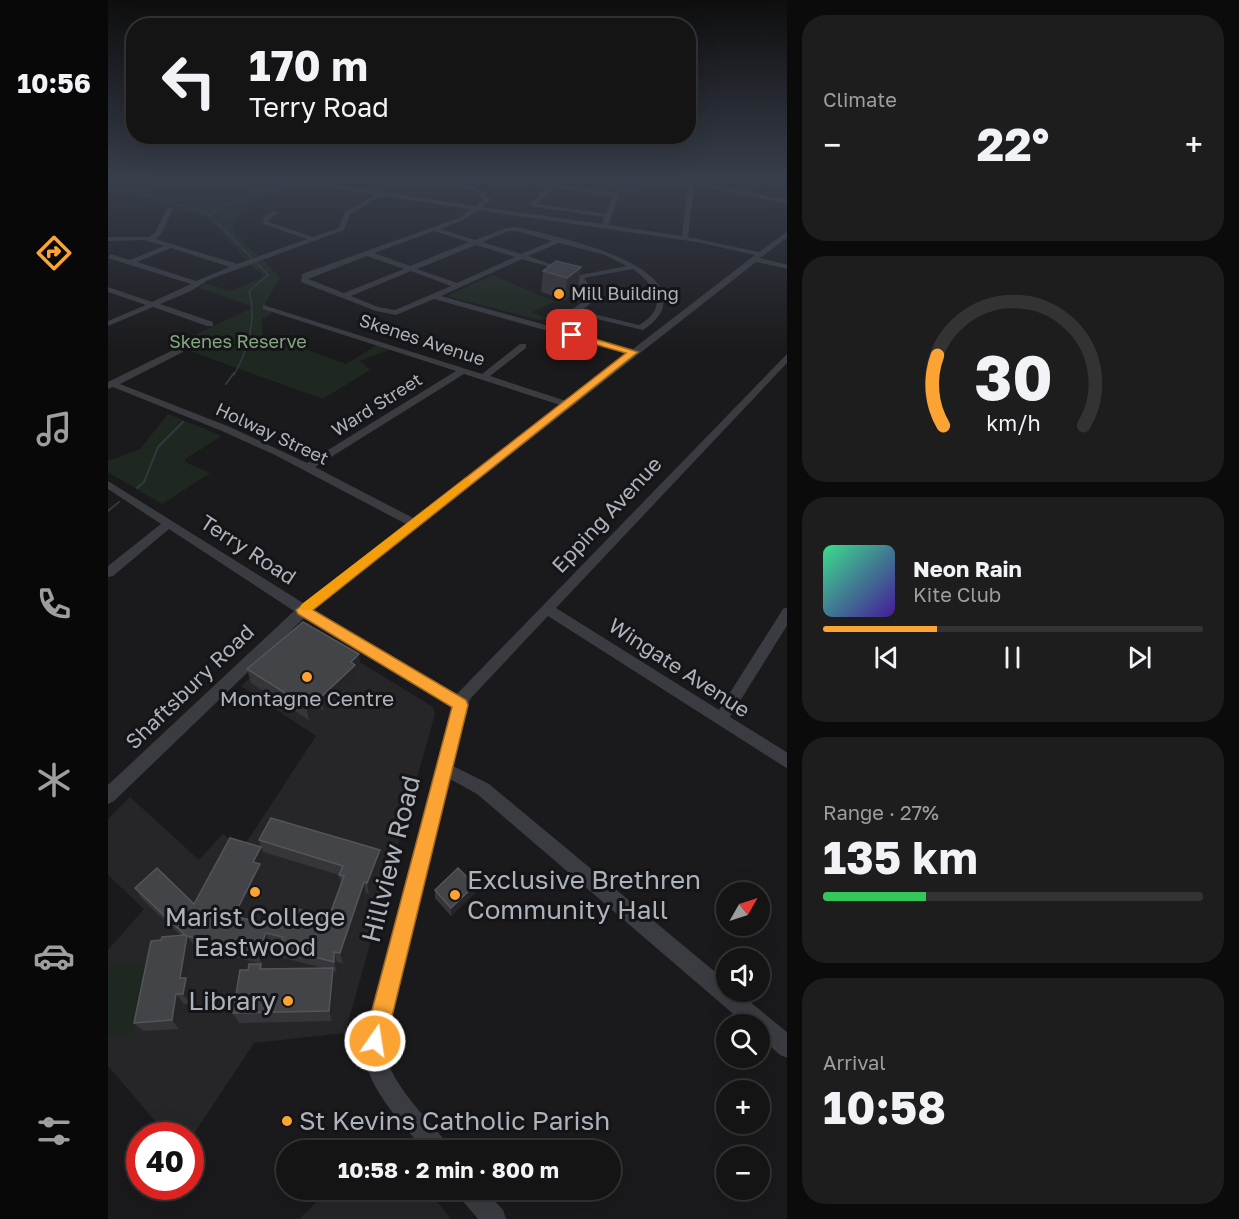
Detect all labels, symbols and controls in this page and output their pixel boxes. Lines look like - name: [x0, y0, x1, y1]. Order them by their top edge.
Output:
- text: 170 m: [249, 40, 368, 90]
- icon: left: [150, 42, 228, 120]
- text: 10:56: [17, 67, 91, 99]
- text: Climate: [823, 87, 897, 111]
- text: Terry Road: [249, 91, 389, 123]
- text: 22°: [977, 117, 1049, 171]
- text: −: [823, 125, 841, 164]
- text: +: [1185, 125, 1203, 164]
- icon: directions: [33, 232, 75, 274]
- place label: Mill Building: [571, 282, 679, 304]
- marker: Mill Building: [552, 287, 566, 301]
- street label: Skenes Avenue: [357, 308, 488, 370]
- pin: [546, 309, 597, 360]
- icon: arrive: [555, 318, 588, 351]
- park label: Skenes Reserve: [169, 330, 307, 352]
- text: 30: [974, 339, 1052, 414]
- street label: Ward Street: [327, 368, 426, 441]
- street label: Holway Street: [213, 397, 332, 469]
- icon: music: [33, 408, 75, 450]
- text: km/h: [986, 410, 1040, 436]
- street label: Epping Avenue: [546, 451, 667, 578]
- street label: Terry Road: [196, 509, 301, 590]
- text: Neon Rain: [913, 555, 1022, 582]
- text: Kite Club: [913, 582, 1001, 606]
- icon: phone: [33, 583, 75, 625]
- street label: Wingate Avenue: [604, 612, 755, 723]
- street label: Shaftsbury Road: [120, 618, 259, 754]
- icon: previous: [870, 641, 903, 674]
- icon: pause: [996, 641, 1029, 674]
- icon: next: [1123, 641, 1156, 674]
- marker: Montagne Centre: [300, 670, 314, 684]
- place label: Montagne Centre: [220, 685, 394, 711]
- icon: climate: [33, 759, 75, 801]
- street label: Hillview Road: [355, 772, 426, 945]
- text: Range · 27%: [823, 800, 939, 824]
- text: 135 km: [823, 830, 978, 884]
- place label: Exclusive Brethren Community Hall: [467, 864, 701, 925]
- north arrow: [716, 882, 770, 936]
- map controls: [716, 882, 770, 1200]
- marker: Marist College Eastwood: [248, 885, 262, 899]
- marker: Exclusive Brethren Community Hall: [448, 888, 462, 902]
- place label: Marist College Eastwood: [165, 901, 345, 962]
- icon: car: [33, 935, 75, 977]
- button: sound: [716, 948, 770, 1002]
- place label: Library: [188, 985, 276, 1016]
- marker: Library: [281, 994, 295, 1008]
- position arrow: [343, 1009, 407, 1073]
- button: search: [716, 1014, 770, 1068]
- text: Arrival: [823, 1050, 886, 1074]
- button: +: [716, 1080, 770, 1134]
- text: 10:58: [823, 1080, 946, 1134]
- place label: St Kevins Catholic Parish: [299, 1105, 610, 1136]
- icon: filters: [33, 1110, 75, 1152]
- marker: St Kevins Catholic Parish: [280, 1114, 294, 1128]
- speed limit sign: 40: [126, 1122, 204, 1200]
- button: −: [716, 1146, 770, 1200]
- text: 10:58 · 2 min · 800 m: [338, 1156, 559, 1183]

